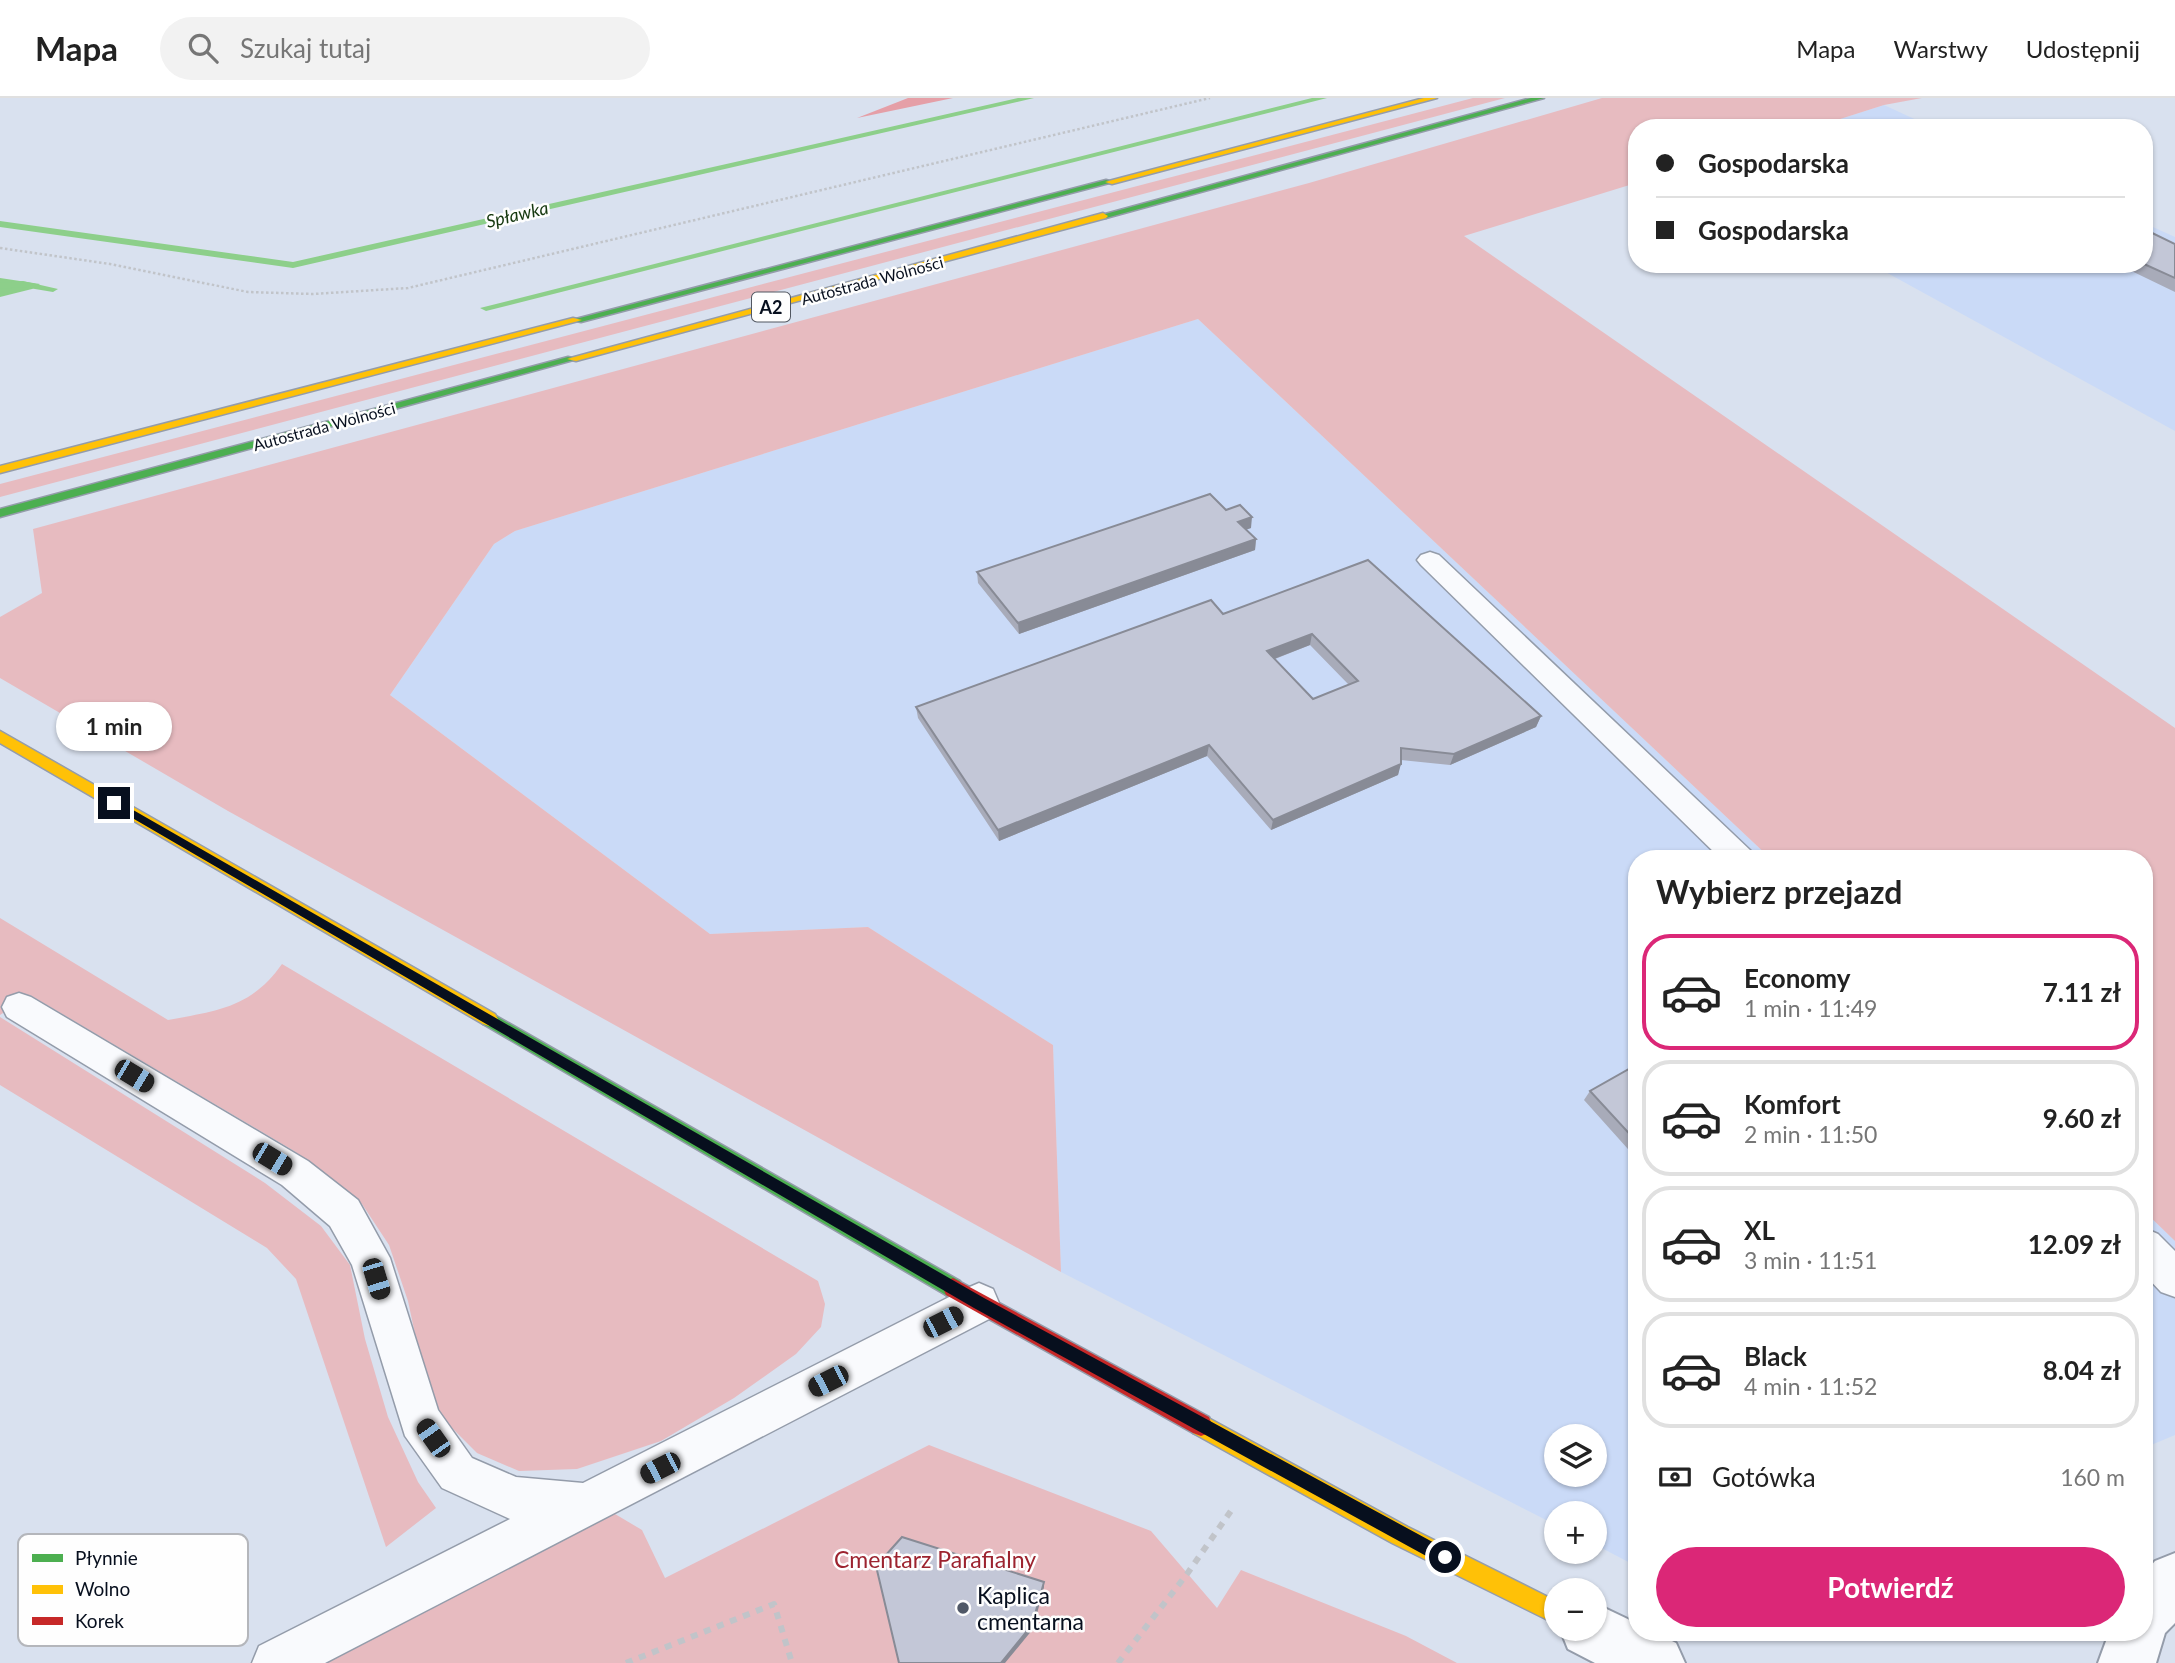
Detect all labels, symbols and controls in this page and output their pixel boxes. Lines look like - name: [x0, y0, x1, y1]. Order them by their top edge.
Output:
- search box: [160, 17, 650, 80]
- text: Mapa: [35, 28, 118, 68]
- icon: search: [184, 29, 222, 67]
- text: Szukaj tutaj: [240, 32, 371, 64]
- text: Mapa: [1796, 34, 1855, 63]
- text: Warstwy: [1893, 34, 1988, 63]
- text: Udostępnij: [2026, 34, 2140, 63]
- text: Gospodarska: [1698, 147, 1849, 179]
- water label: Spławka: [484, 196, 550, 232]
- text: Gospodarska: [1698, 214, 1849, 246]
- street label: Autostrada Wolności: [799, 252, 945, 308]
- road number: A2: [752, 292, 790, 322]
- street label: Autostrada Wolności: [251, 398, 397, 454]
- callout: 1 min: [56, 702, 172, 750]
- text: 1 min: [85, 712, 143, 740]
- route end: [98, 787, 130, 819]
- text: Wybierz przejazd: [1656, 872, 1902, 911]
- icon: car: [1660, 961, 1723, 1024]
- text: Economy: [1744, 962, 1850, 994]
- text: 7.11 zł: [2043, 976, 2121, 1008]
- text: 1 min · 11:49: [1744, 994, 1877, 1022]
- car: [111, 1056, 158, 1096]
- icon: car: [1660, 1087, 1723, 1150]
- text: Komfort: [1744, 1088, 1841, 1120]
- text: 9.60 zł: [2043, 1102, 2121, 1134]
- text: 2 min · 11:50: [1744, 1120, 1877, 1148]
- car: [249, 1139, 296, 1179]
- icon: car: [1660, 1213, 1723, 1276]
- text: XL: [1744, 1214, 1775, 1246]
- text: 12.09 zł: [2028, 1228, 2121, 1260]
- text: 3 min · 11:51: [1744, 1246, 1877, 1274]
- car: [360, 1256, 393, 1302]
- car: [920, 1303, 967, 1341]
- icon: car: [1660, 1339, 1723, 1402]
- text: Black: [1744, 1340, 1807, 1372]
- text: 8.04 zł: [2043, 1354, 2121, 1386]
- car: [805, 1362, 852, 1400]
- text: 4 min · 11:52: [1744, 1372, 1877, 1400]
- car: [413, 1415, 454, 1461]
- map controls: [1544, 1424, 1607, 1641]
- button: layers: [1544, 1424, 1607, 1487]
- car: [637, 1449, 684, 1487]
- icon: cash: [1656, 1458, 1694, 1496]
- text: Gotówka: [1712, 1461, 1816, 1493]
- text: 160 m: [2060, 1463, 2125, 1491]
- button: +: [1544, 1501, 1607, 1564]
- legend: [18, 1534, 248, 1646]
- route start: [1429, 1541, 1461, 1573]
- park label: Cmentarz Parafialny: [834, 1545, 1036, 1573]
- text: Płynnie: [75, 1546, 138, 1569]
- button: Potwierdź: [1656, 1547, 2125, 1627]
- text: Wolno: [75, 1577, 130, 1600]
- button: −: [1544, 1578, 1607, 1641]
- place label: Kaplica cmentarna: [977, 1581, 1084, 1635]
- marker: Kaplica cmentarna: [955, 1600, 971, 1616]
- text: Korek: [75, 1609, 124, 1632]

